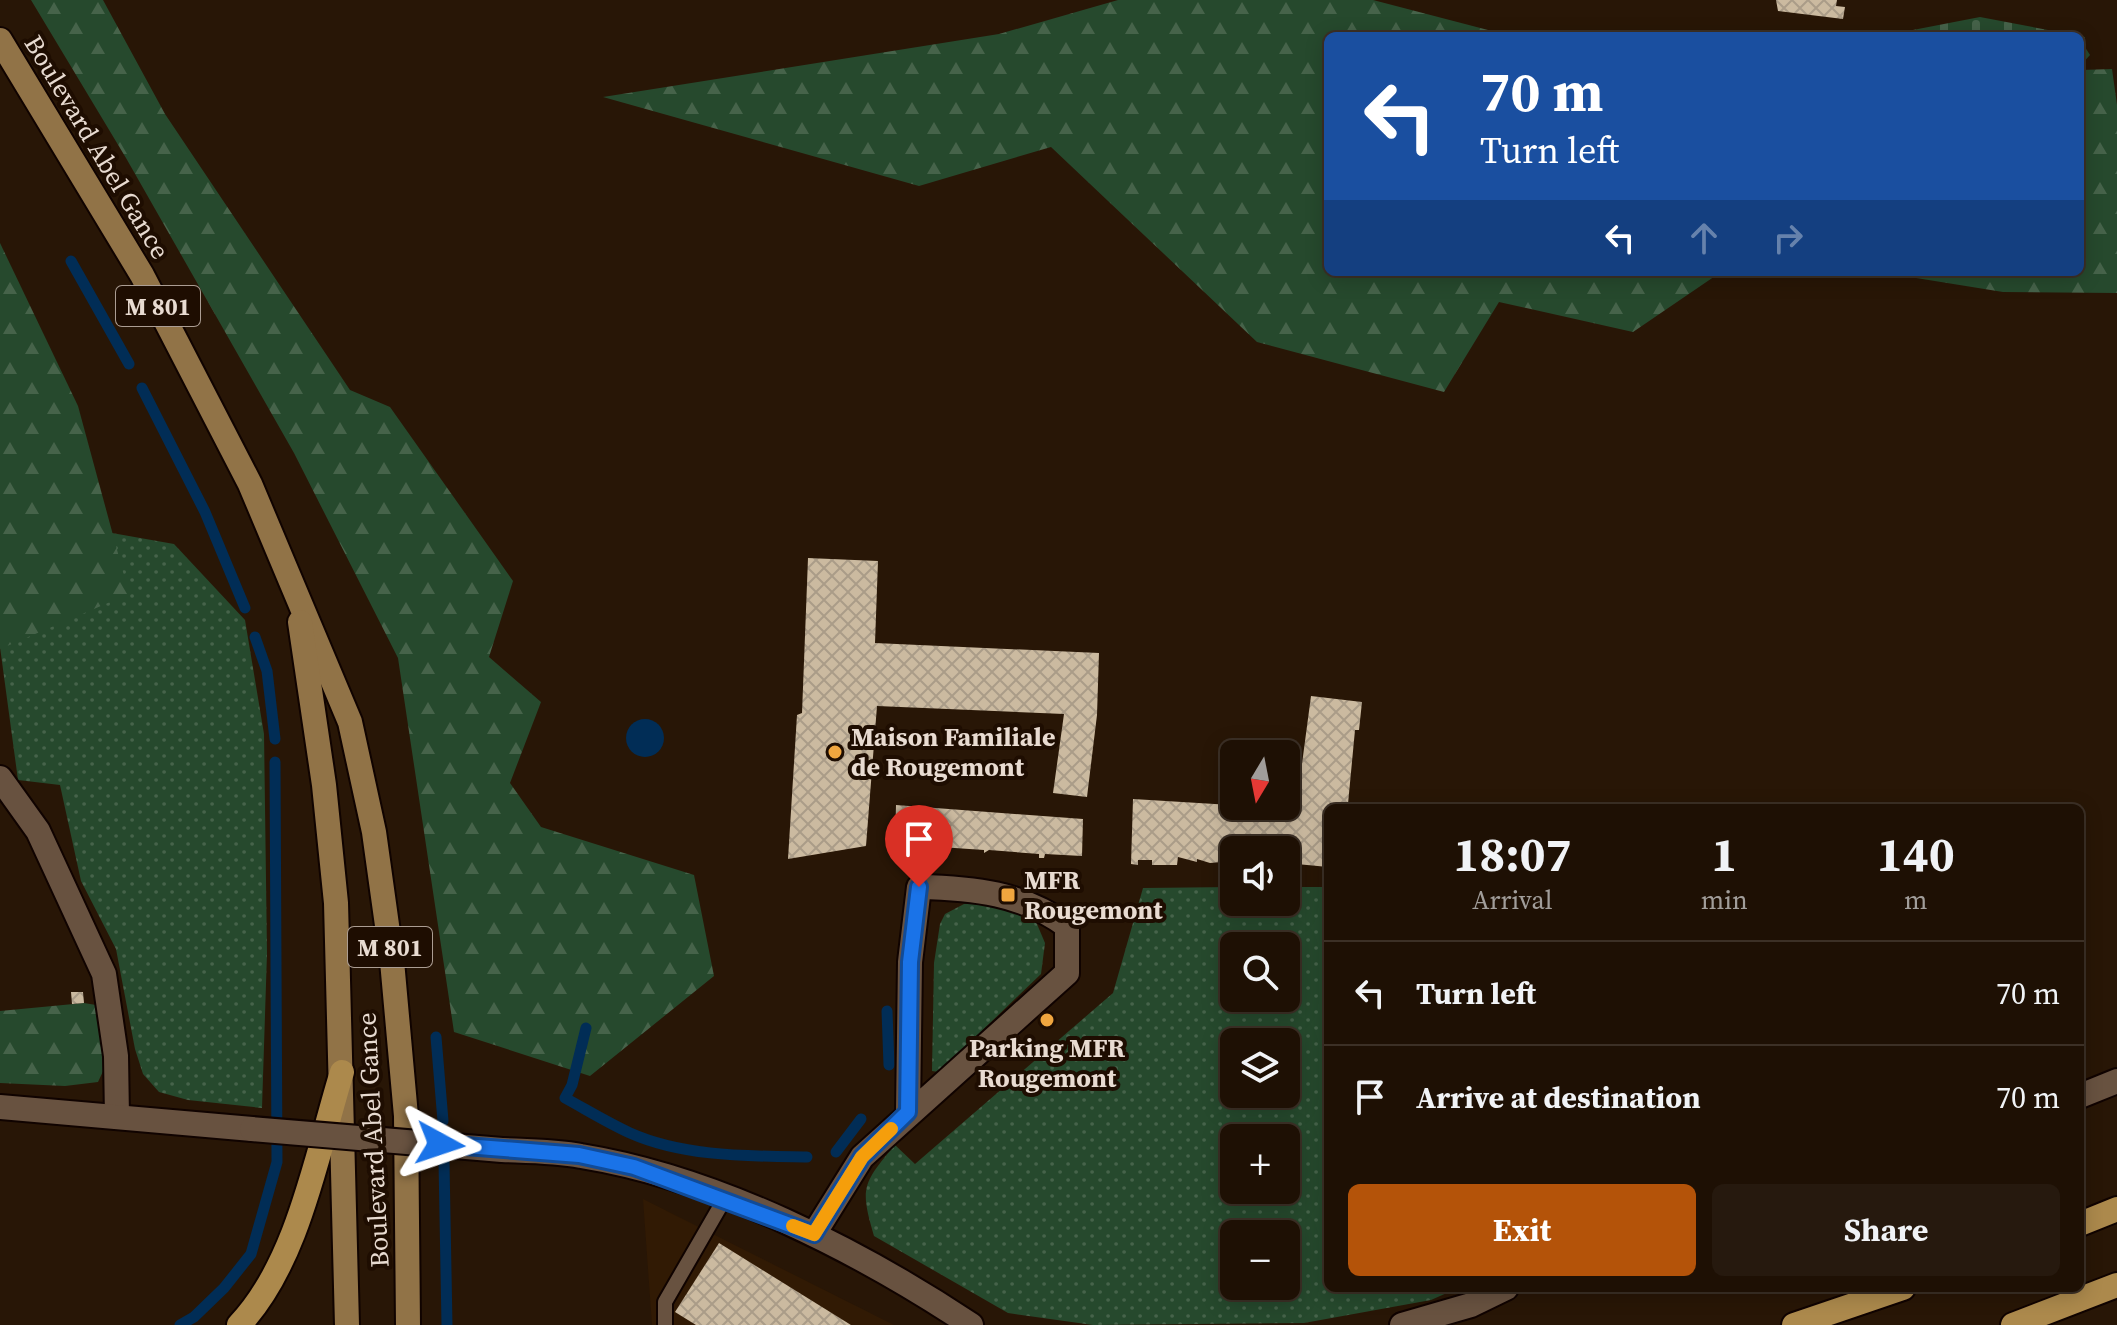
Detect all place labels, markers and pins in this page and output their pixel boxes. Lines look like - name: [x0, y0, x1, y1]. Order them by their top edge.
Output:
- place label: Maison Familiale de Rougemont: [851, 719, 1056, 785]
- marker: Maison Familiale de Rougemont: [826, 743, 844, 761]
- pin: [885, 805, 953, 887]
- place label: MFR Rougemont: [1024, 862, 1163, 928]
- marker: MFR Rougemont: [999, 886, 1017, 904]
- marker: Parking MFR Rougemont: [1038, 1011, 1056, 1029]
- place label: Parking MFR Rougemont: [969, 1030, 1125, 1096]

